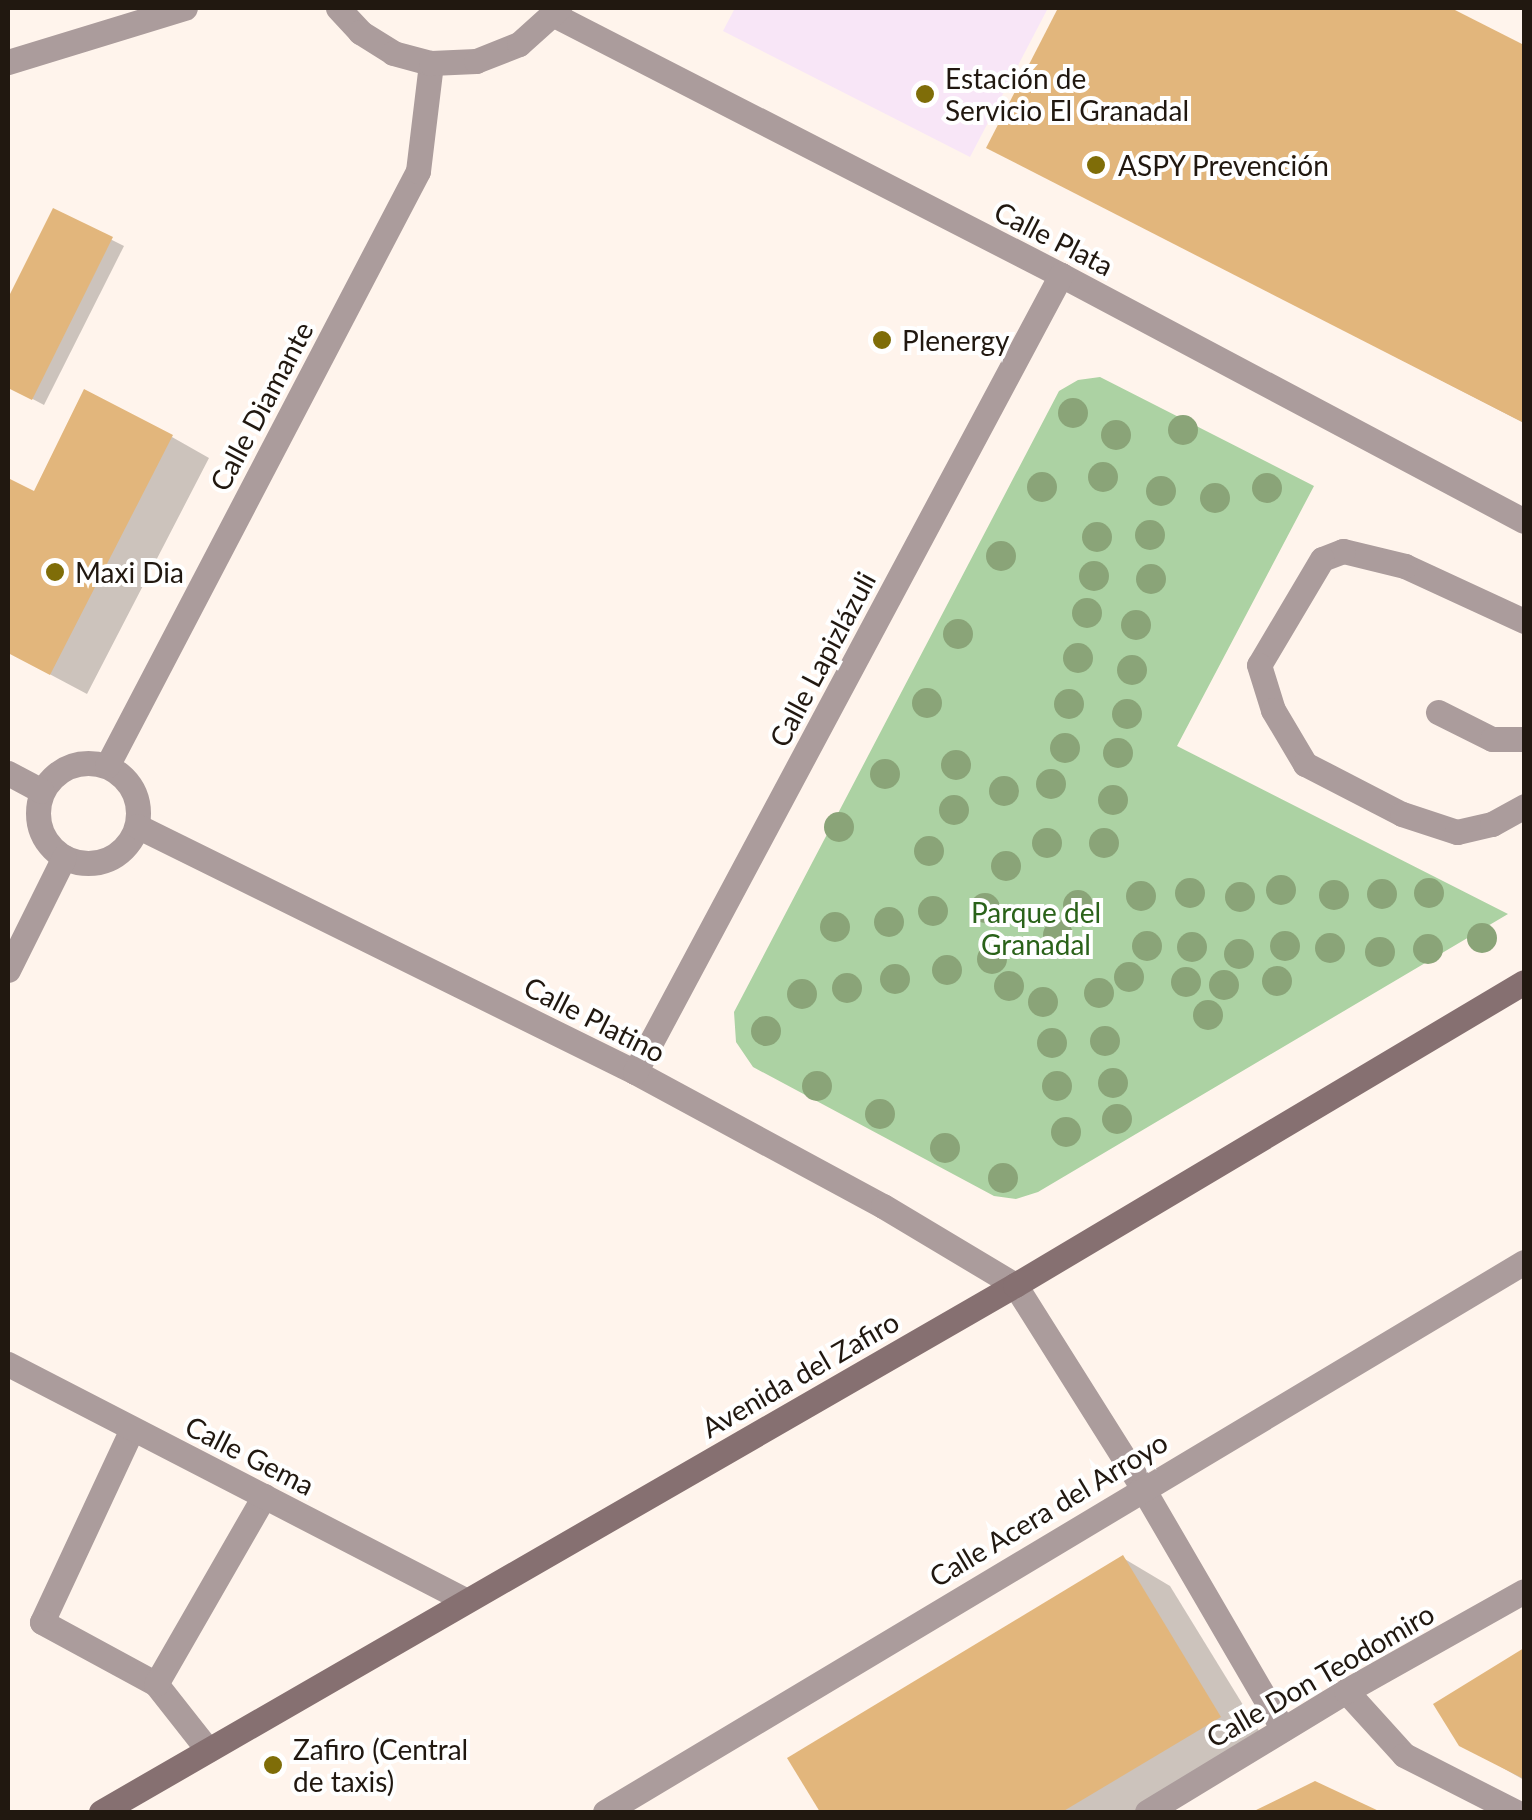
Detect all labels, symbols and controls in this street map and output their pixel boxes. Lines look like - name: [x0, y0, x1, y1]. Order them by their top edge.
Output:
- place label: Estación de Servicio El Granadal: [945, 61, 1189, 127]
- marker: Estación de Servicio El Granadal: [914, 83, 936, 105]
- place label: ASPY Prevención: [1118, 148, 1330, 182]
- marker: ASPY Prevención: [1083, 152, 1109, 178]
- street label: Calle Plata: [989, 194, 1119, 282]
- street label: Calle Diamante: [202, 316, 320, 496]
- place label: Plenergy: [902, 323, 1009, 357]
- marker: Plenergy: [871, 329, 893, 351]
- place label: Maxi Dia: [75, 555, 184, 589]
- marker: Maxi Dia: [44, 561, 66, 583]
- street label: Calle Lapizlázuli: [762, 566, 882, 752]
- park label: Parque del Granadal: [971, 895, 1101, 961]
- street label: Calle Platino: [519, 969, 671, 1069]
- street label: Avenida del Zafiro: [695, 1304, 905, 1444]
- street label: Calle Gema: [180, 1408, 320, 1502]
- street label: Calle Acera del Arroyo: [922, 1424, 1174, 1594]
- street label: Calle Don Teodomiro: [1200, 1596, 1440, 1754]
- place label: Zafiro (Central de taxis): [293, 1732, 468, 1798]
- marker: Zafiro (Central de taxis): [262, 1754, 284, 1776]

